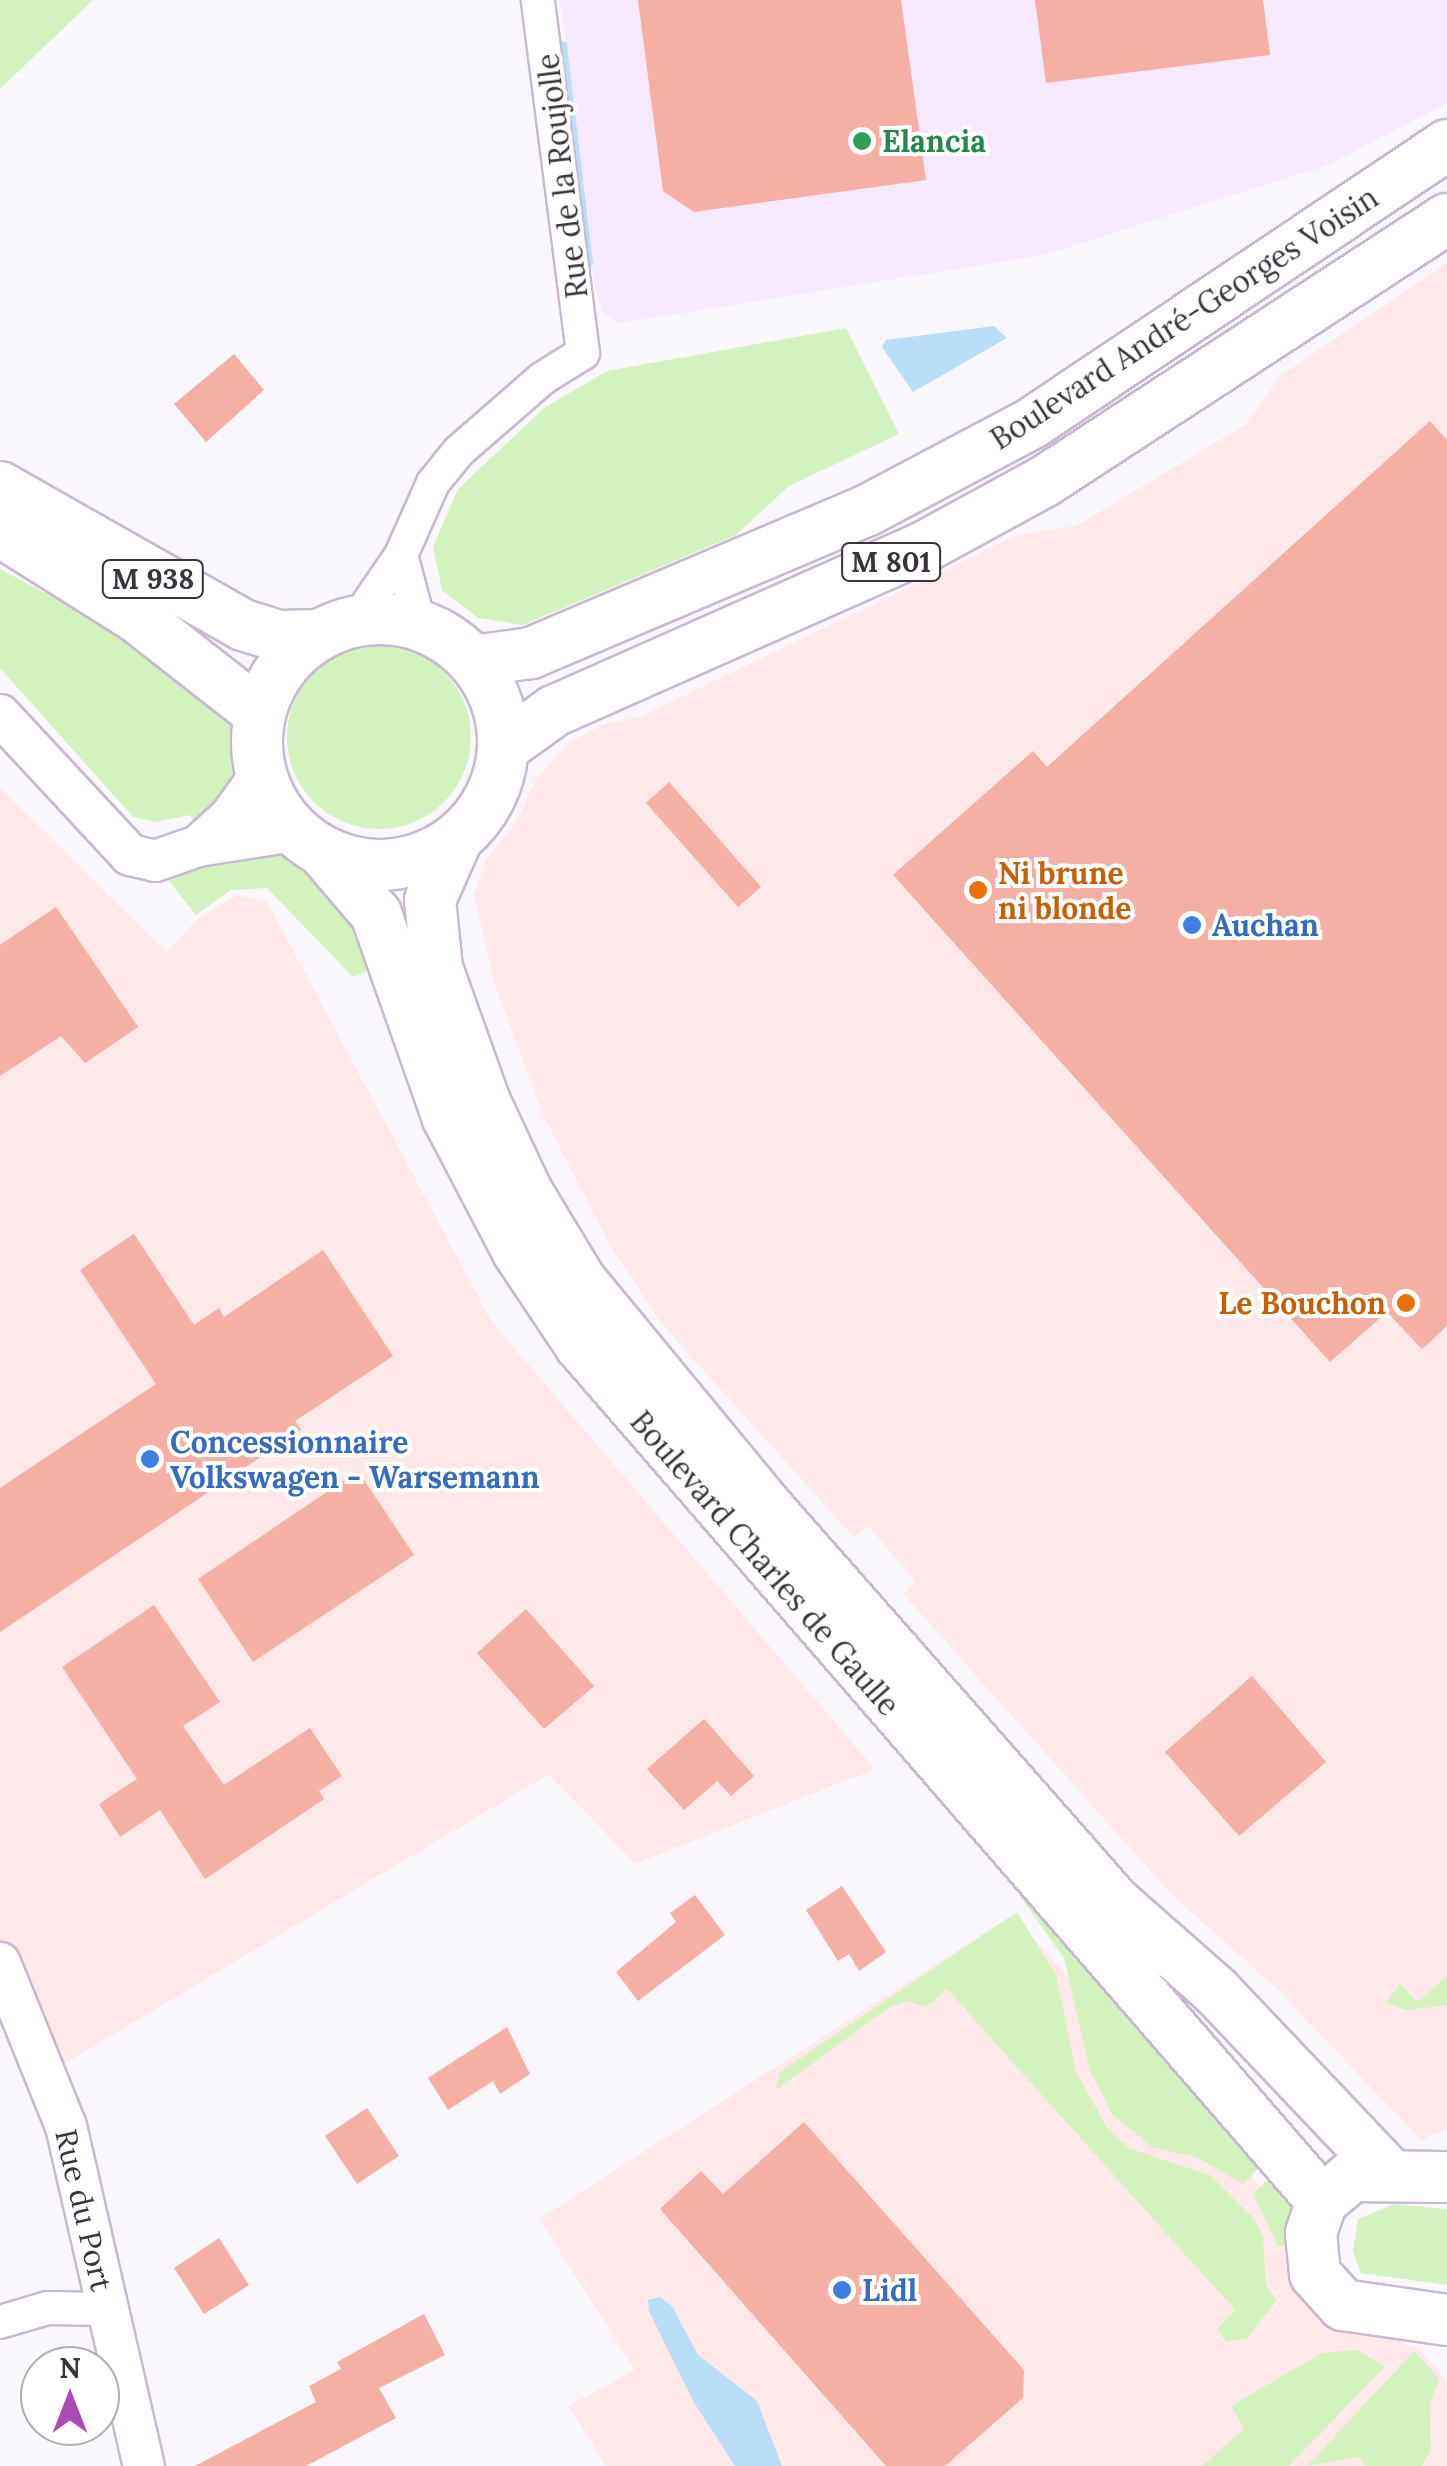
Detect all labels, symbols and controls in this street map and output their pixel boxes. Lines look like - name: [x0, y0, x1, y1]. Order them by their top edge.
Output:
- street label: Rue de la Roujolle: [529, 51, 595, 301]
- place label: Elancia: [882, 123, 986, 159]
- marker: Elancia: [851, 130, 873, 152]
- street label: Boulevard André-Georges Voisin: [984, 179, 1384, 457]
- road number: M 801: [841, 539, 941, 585]
- road number: M 938: [100, 556, 206, 602]
- place label: Ni brune ni blonde: [998, 855, 1131, 926]
- marker: Ni brune ni blonde: [967, 879, 989, 901]
- place label: Auchan: [1212, 907, 1319, 943]
- marker: Auchan: [1181, 914, 1203, 936]
- place label: Le Bouchon: [1218, 1285, 1386, 1321]
- marker: Le Bouchon: [1395, 1292, 1417, 1314]
- street label: Boulevard Charles de Gaulle: [623, 1403, 907, 1723]
- place label: Concessionnaire Volkswagen - Warsemann: [170, 1424, 540, 1494]
- marker: Concessionnaire Volkswagen - Warsemann: [139, 1448, 161, 1470]
- street label: Rue du Port: [48, 2126, 120, 2294]
- place label: Lidl: [862, 2272, 917, 2308]
- marker: Lidl: [831, 2279, 853, 2301]
- north arrow: [20, 2346, 120, 2446]
- text: N: [59, 2350, 81, 2386]

